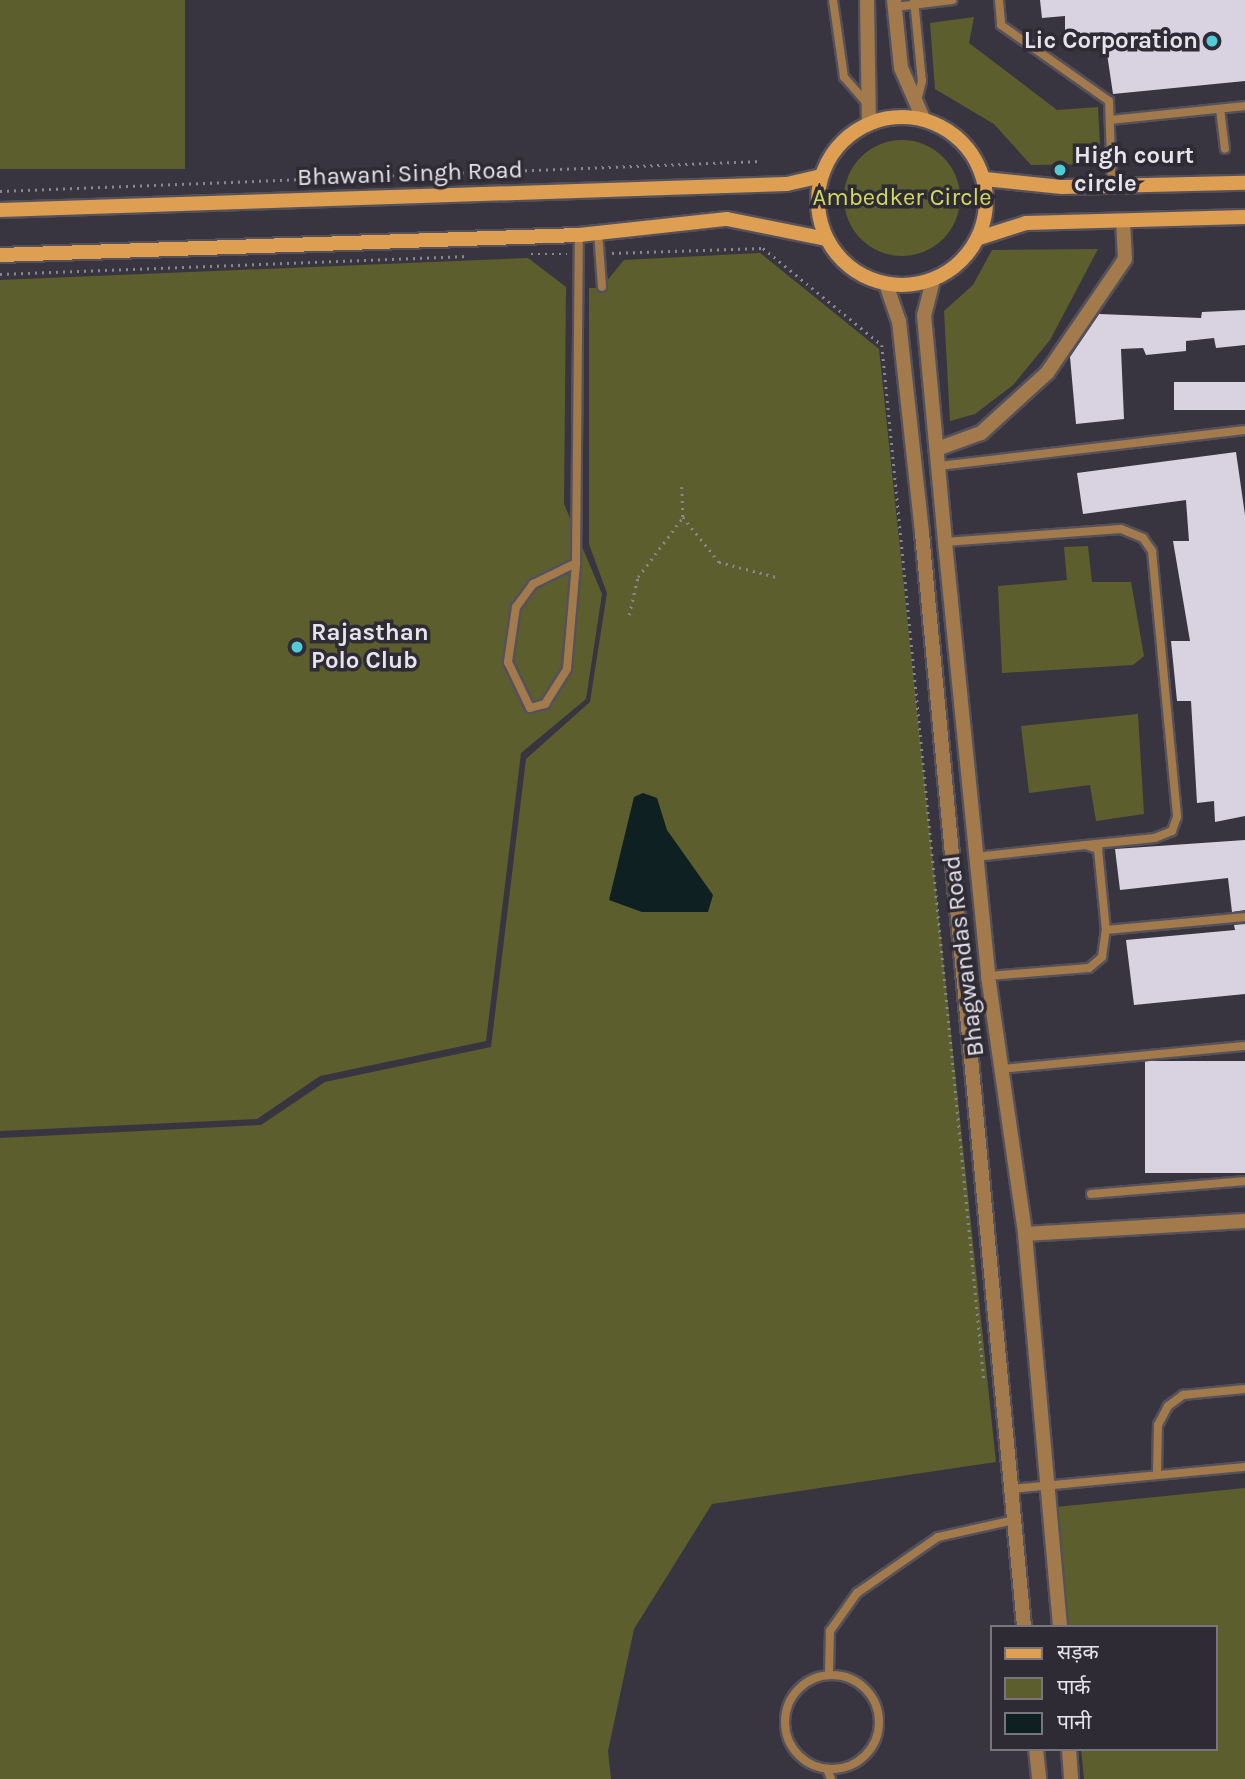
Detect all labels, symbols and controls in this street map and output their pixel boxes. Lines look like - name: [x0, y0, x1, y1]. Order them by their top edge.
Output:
- place label: Lic Corporation: [1024, 27, 1198, 55]
- marker: Lic Corporation: [1204, 33, 1220, 49]
- place label: High court circle: [1074, 142, 1194, 198]
- street label: Bhawani Singh Road: [297, 156, 523, 192]
- marker: High court circle: [1052, 162, 1068, 178]
- park label: Ambedker Circle: [812, 184, 992, 212]
- place label: Rajasthan Polo Club: [311, 619, 429, 675]
- marker: Rajasthan Polo Club: [289, 639, 305, 655]
- street label: Bhagwandas Road: [937, 854, 991, 1058]
- legend: [990, 1625, 1217, 1751]
- text: सड़क: [1057, 1640, 1099, 1664]
- text: पार्क: [1057, 1675, 1091, 1699]
- text: पानी: [1057, 1710, 1091, 1734]

